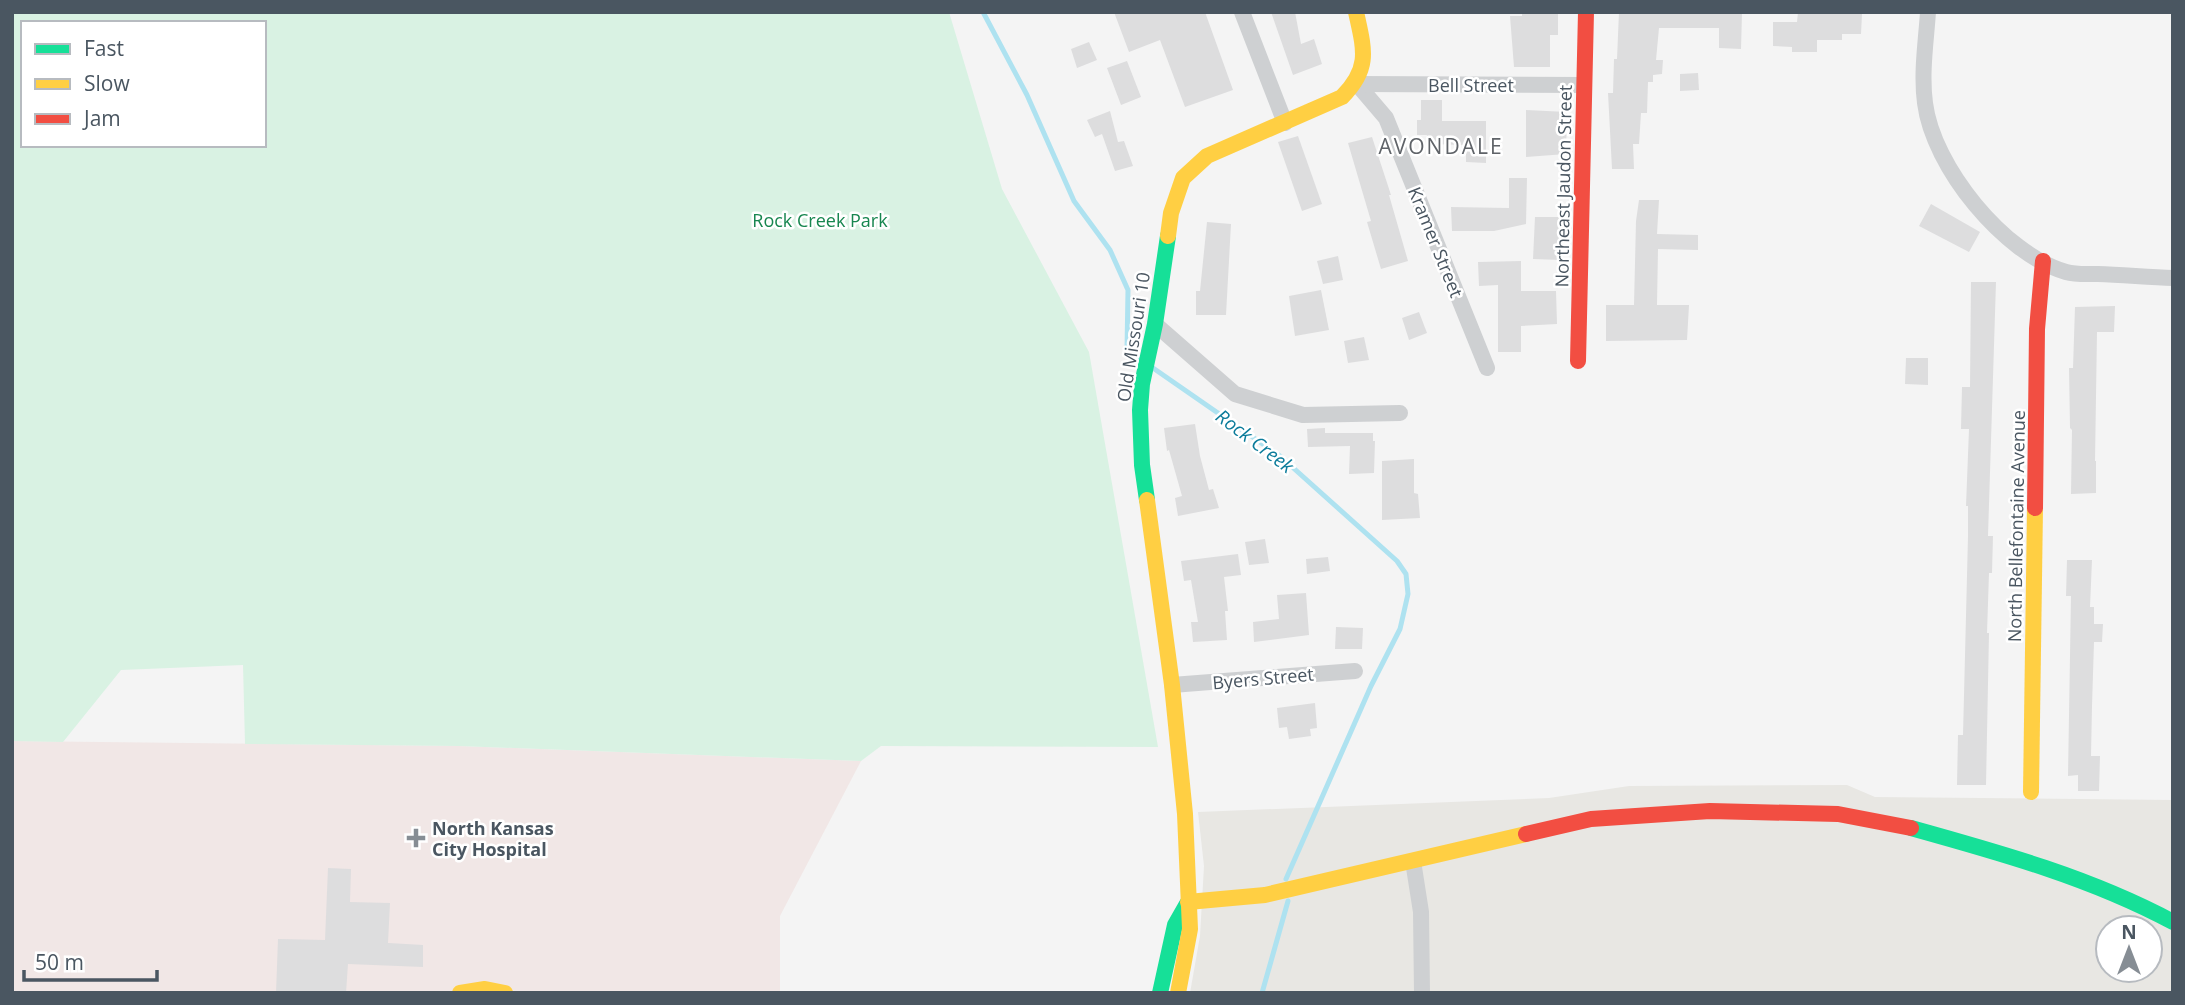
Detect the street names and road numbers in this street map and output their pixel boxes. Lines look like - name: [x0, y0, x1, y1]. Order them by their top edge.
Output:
- street label: Bell Street: [1428, 73, 1514, 97]
- street label: Northeast Jaudon Street: [1549, 84, 1577, 288]
- street label: Kramer Street: [1403, 183, 1469, 301]
- street label: Old Missouri 10: [1111, 270, 1155, 404]
- street label: North Bellefontaine Avenue: [2002, 410, 2030, 642]
- street label: Byers Street: [1211, 662, 1315, 694]

